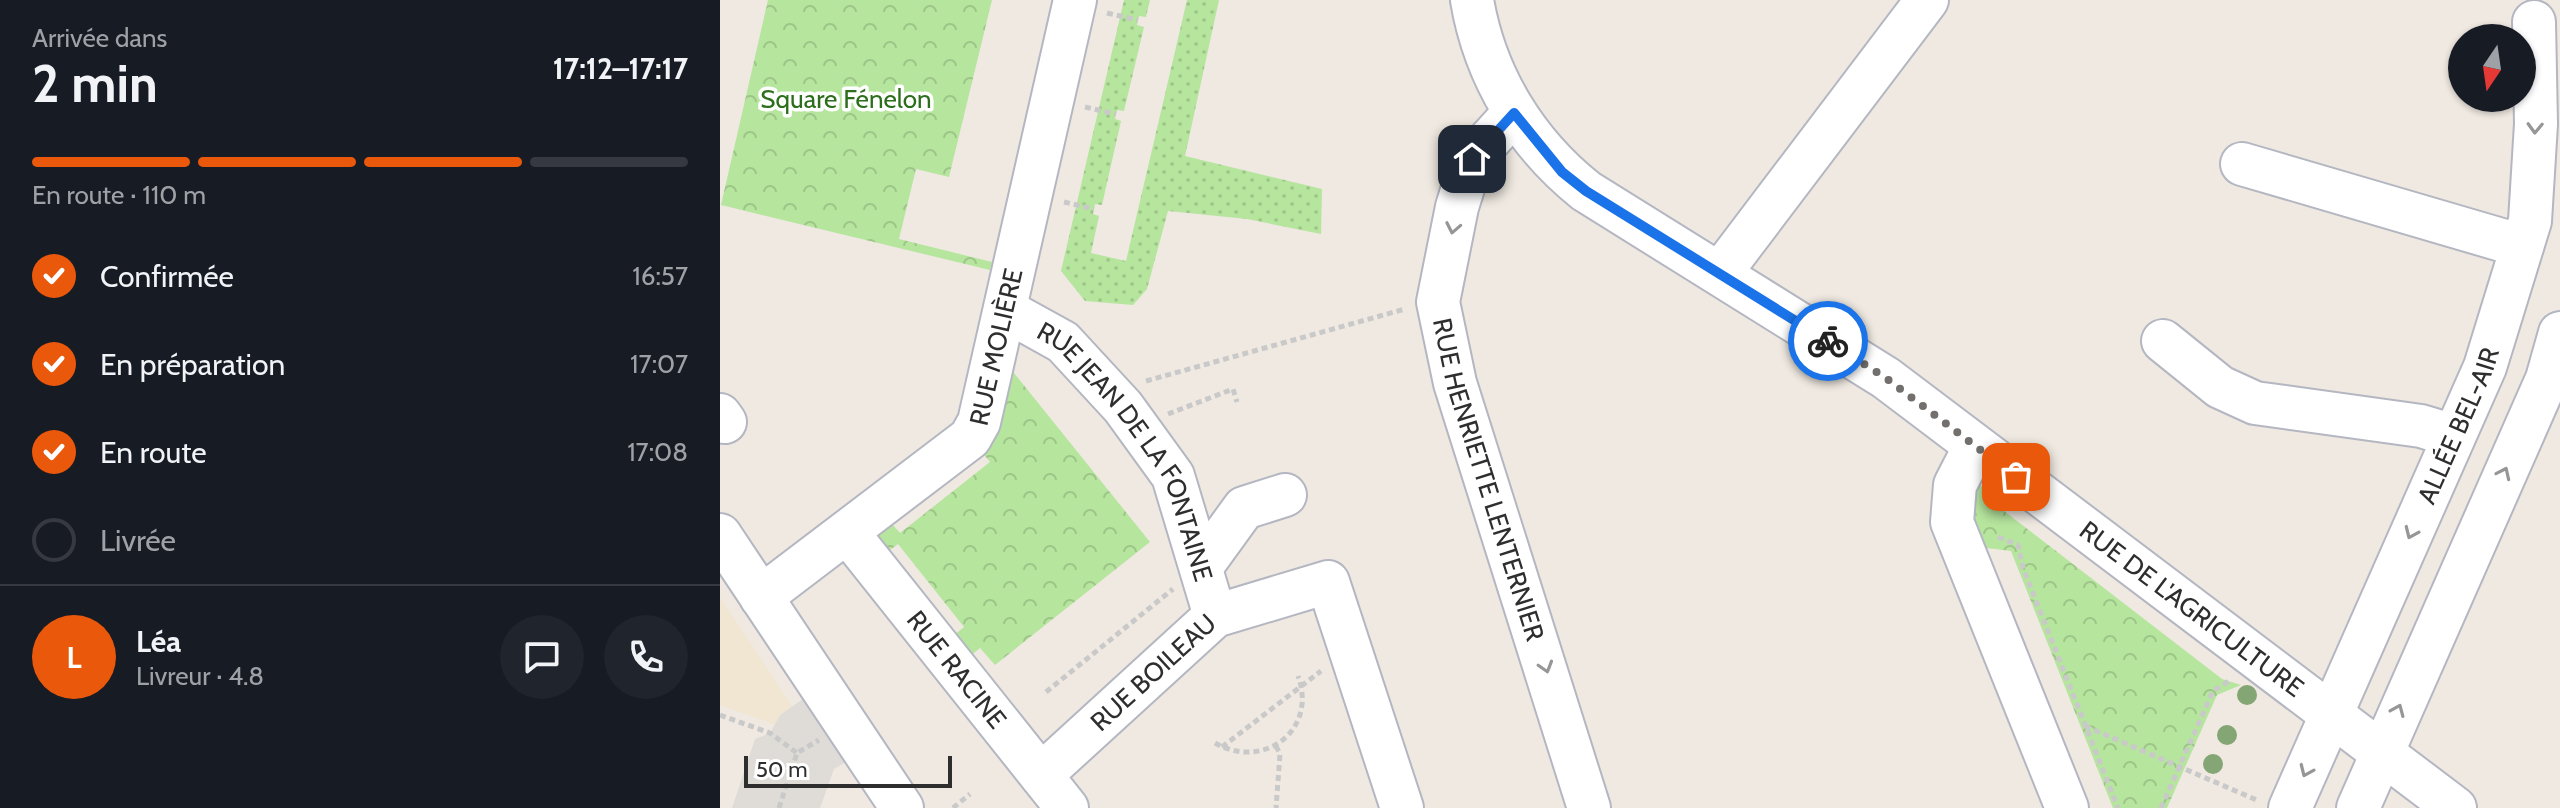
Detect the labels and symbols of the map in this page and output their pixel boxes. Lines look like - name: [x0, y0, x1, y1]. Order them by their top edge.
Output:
- north arrow: [2448, 24, 2536, 112]
- park label: Square Fénelon: [760, 83, 932, 115]
- one-way arrow: [2527, 122, 2544, 135]
- pin: [1438, 125, 1506, 193]
- one-way arrow: [1445, 222, 1462, 235]
- street label: RUE MOLIÈRE: [963, 265, 1029, 428]
- courier: [1788, 301, 1868, 381]
- street label: RUE JEAN DE LA FONTAINE: [1032, 315, 1220, 585]
- street label: RUE HENRIETTE LENTERNIER: [1426, 315, 1551, 645]
- street label: ALLÉE BEL-AIR: [2411, 343, 2506, 509]
- pin: [1982, 443, 2050, 511]
- one-way arrow: [2494, 466, 2510, 481]
- street label: RUE DE L'AGRICULTURE: [2073, 514, 2310, 704]
- one-way arrow: [2405, 525, 2421, 539]
- street label: RUE RACINE: [900, 604, 1013, 735]
- street label: RUE BOILEAU: [1084, 607, 1223, 738]
- one-way arrow: [1537, 659, 1553, 673]
- one-way arrow: [2389, 704, 2405, 718]
- scale bar: [744, 752, 952, 788]
- one-way arrow: [2300, 763, 2316, 777]

